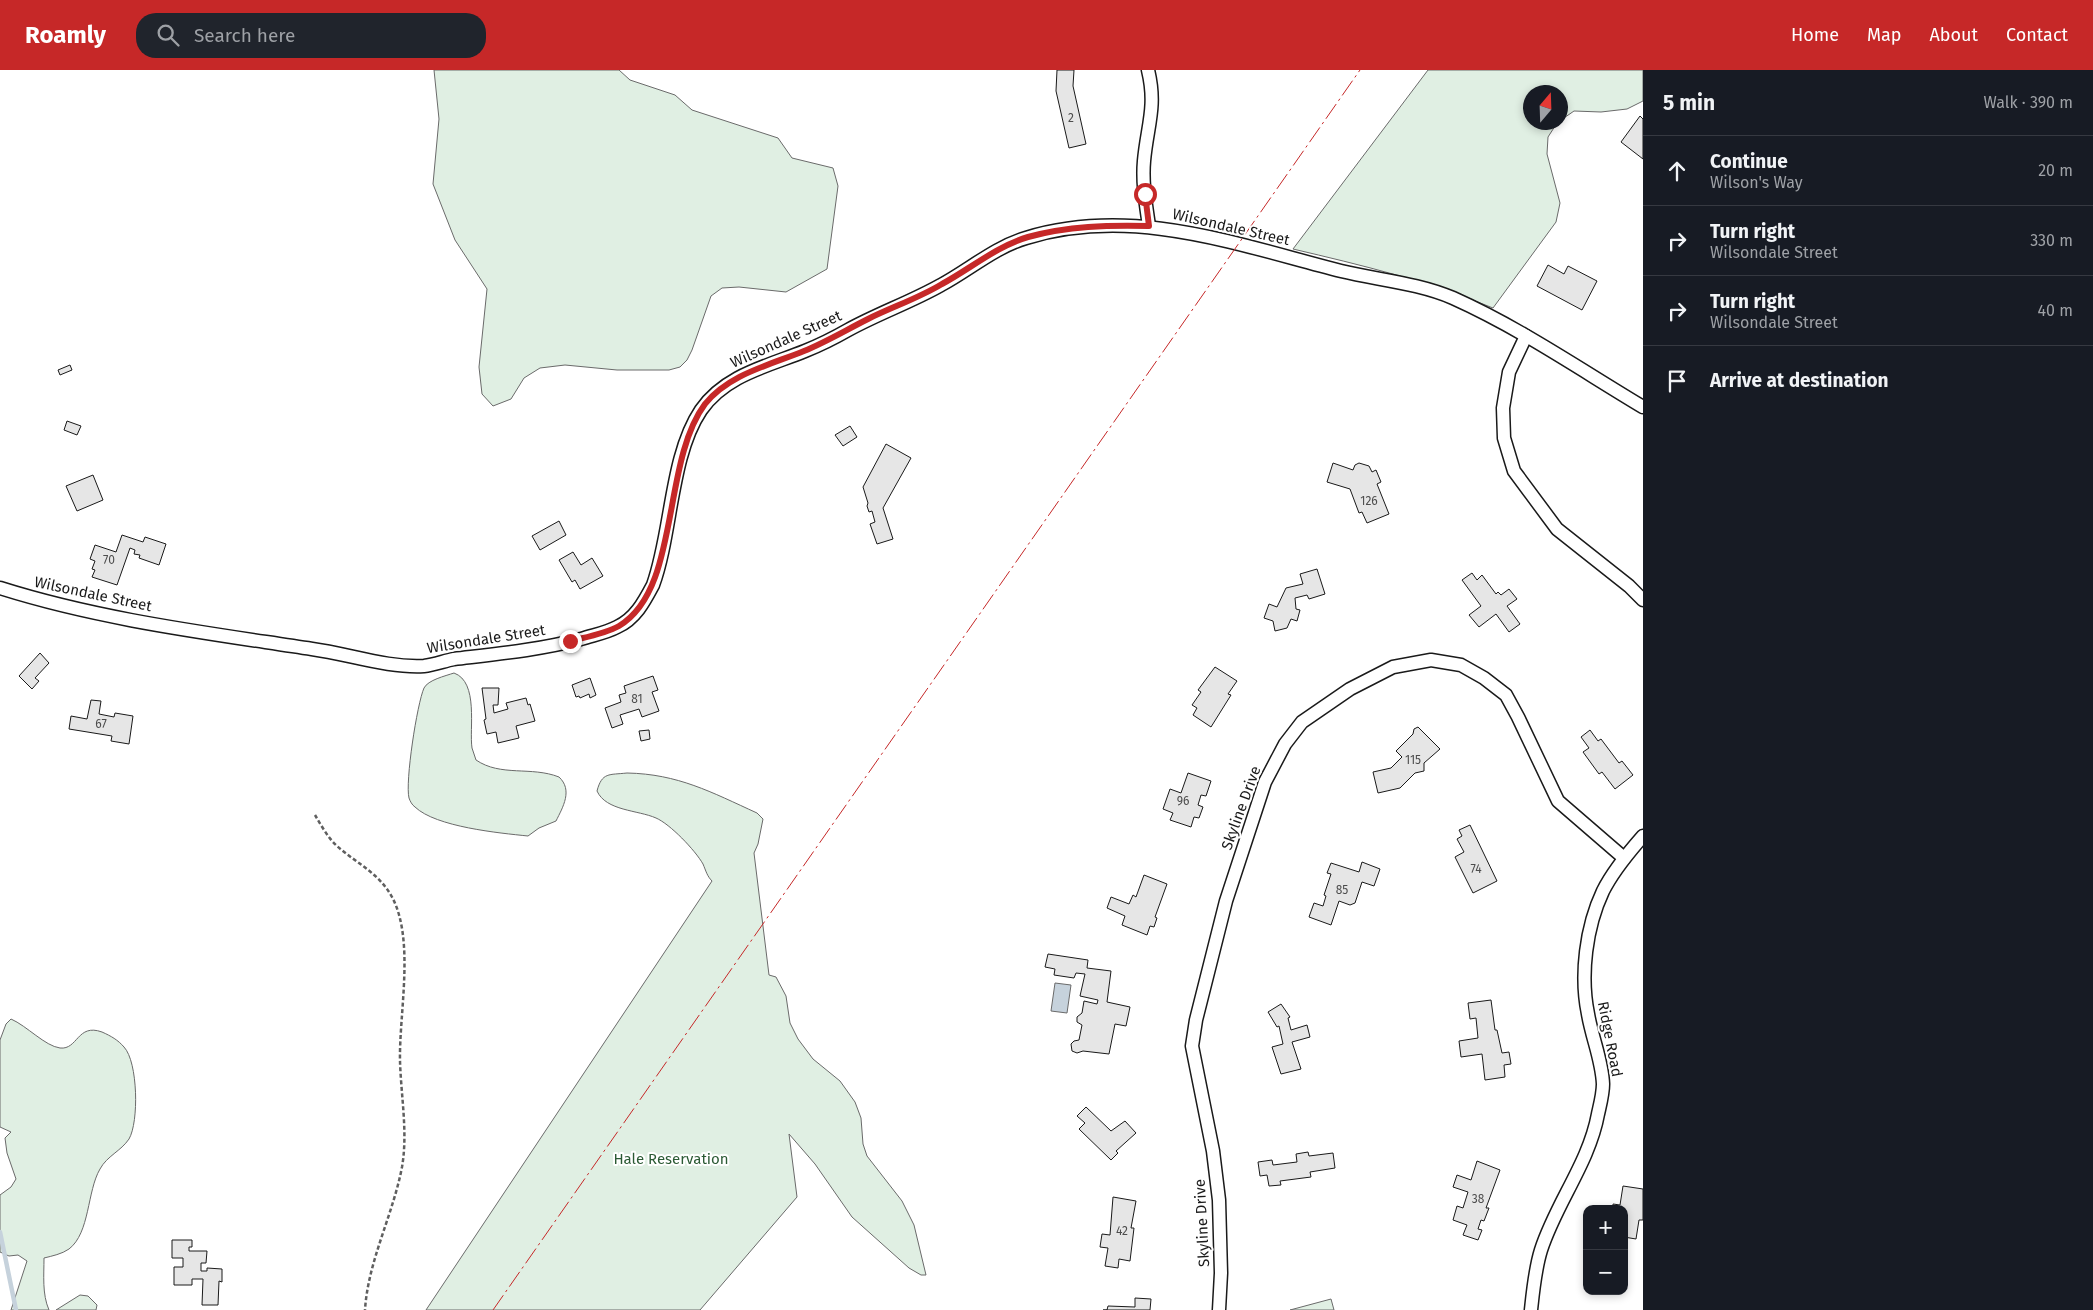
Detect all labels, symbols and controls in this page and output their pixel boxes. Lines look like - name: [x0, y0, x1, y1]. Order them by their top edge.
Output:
- search box: [136, 13, 486, 58]
- text: Roamly: [25, 21, 106, 49]
- icon: search: [154, 21, 182, 49]
- text: Search here: [194, 24, 295, 47]
- text: Home: [1791, 24, 1839, 46]
- text: Map: [1867, 24, 1901, 46]
- text: About: [1929, 24, 1978, 46]
- text: Contact: [2006, 24, 2068, 46]
- north arrow: [1523, 85, 1568, 130]
- text: 5 min: [1663, 90, 1715, 116]
- text: Walk · 390 m: [1983, 93, 2073, 112]
- house number: 2: [1068, 111, 1074, 125]
- text: Continue: [1710, 150, 1788, 173]
- icon: ahead: [1663, 157, 1691, 185]
- text: 20 m: [2038, 161, 2073, 180]
- text: Wilson's Way: [1710, 173, 1803, 192]
- route start: [1134, 183, 1157, 206]
- street label: Wilsondale Street: [1171, 205, 1292, 249]
- text: Turn right: [1710, 220, 1795, 243]
- icon: right: [1663, 227, 1691, 255]
- text: 330 m: [2030, 231, 2073, 250]
- text: Wilsondale Street: [1710, 243, 1838, 262]
- text: Turn right: [1710, 290, 1795, 313]
- icon: right: [1663, 297, 1691, 325]
- text: 40 m: [2038, 301, 2073, 320]
- street label: Wilsondale Street: [728, 306, 845, 372]
- text: Wilsondale Street: [1710, 313, 1838, 332]
- icon: arrive: [1663, 367, 1691, 395]
- text: Arrive at destination: [1710, 369, 1889, 392]
- house number: 126: [1360, 494, 1378, 508]
- house number: 70: [103, 553, 115, 567]
- street label: Wilsondale Street: [33, 573, 154, 615]
- street label: Wilsondale Street: [425, 621, 547, 657]
- route end: [559, 630, 582, 653]
- house number: 81: [631, 692, 643, 706]
- house number: 67: [95, 717, 107, 731]
- house number: 115: [1405, 753, 1421, 767]
- street label: Skyline Drive: [1217, 764, 1265, 852]
- house number: 96: [1177, 794, 1189, 808]
- house number: 74: [1470, 862, 1482, 876]
- house number: 85: [1336, 883, 1348, 897]
- street label: Ridge Road: [1594, 1000, 1626, 1078]
- park label: Hale Reservation: [613, 1150, 729, 1168]
- street label: Skyline Drive: [1191, 1179, 1213, 1267]
- house number: 38: [1472, 1192, 1485, 1206]
- map controls: [1583, 1205, 1628, 1295]
- button: +: [1583, 1205, 1628, 1250]
- house number: 42: [1116, 1224, 1128, 1238]
- button: −: [1583, 1250, 1628, 1295]

